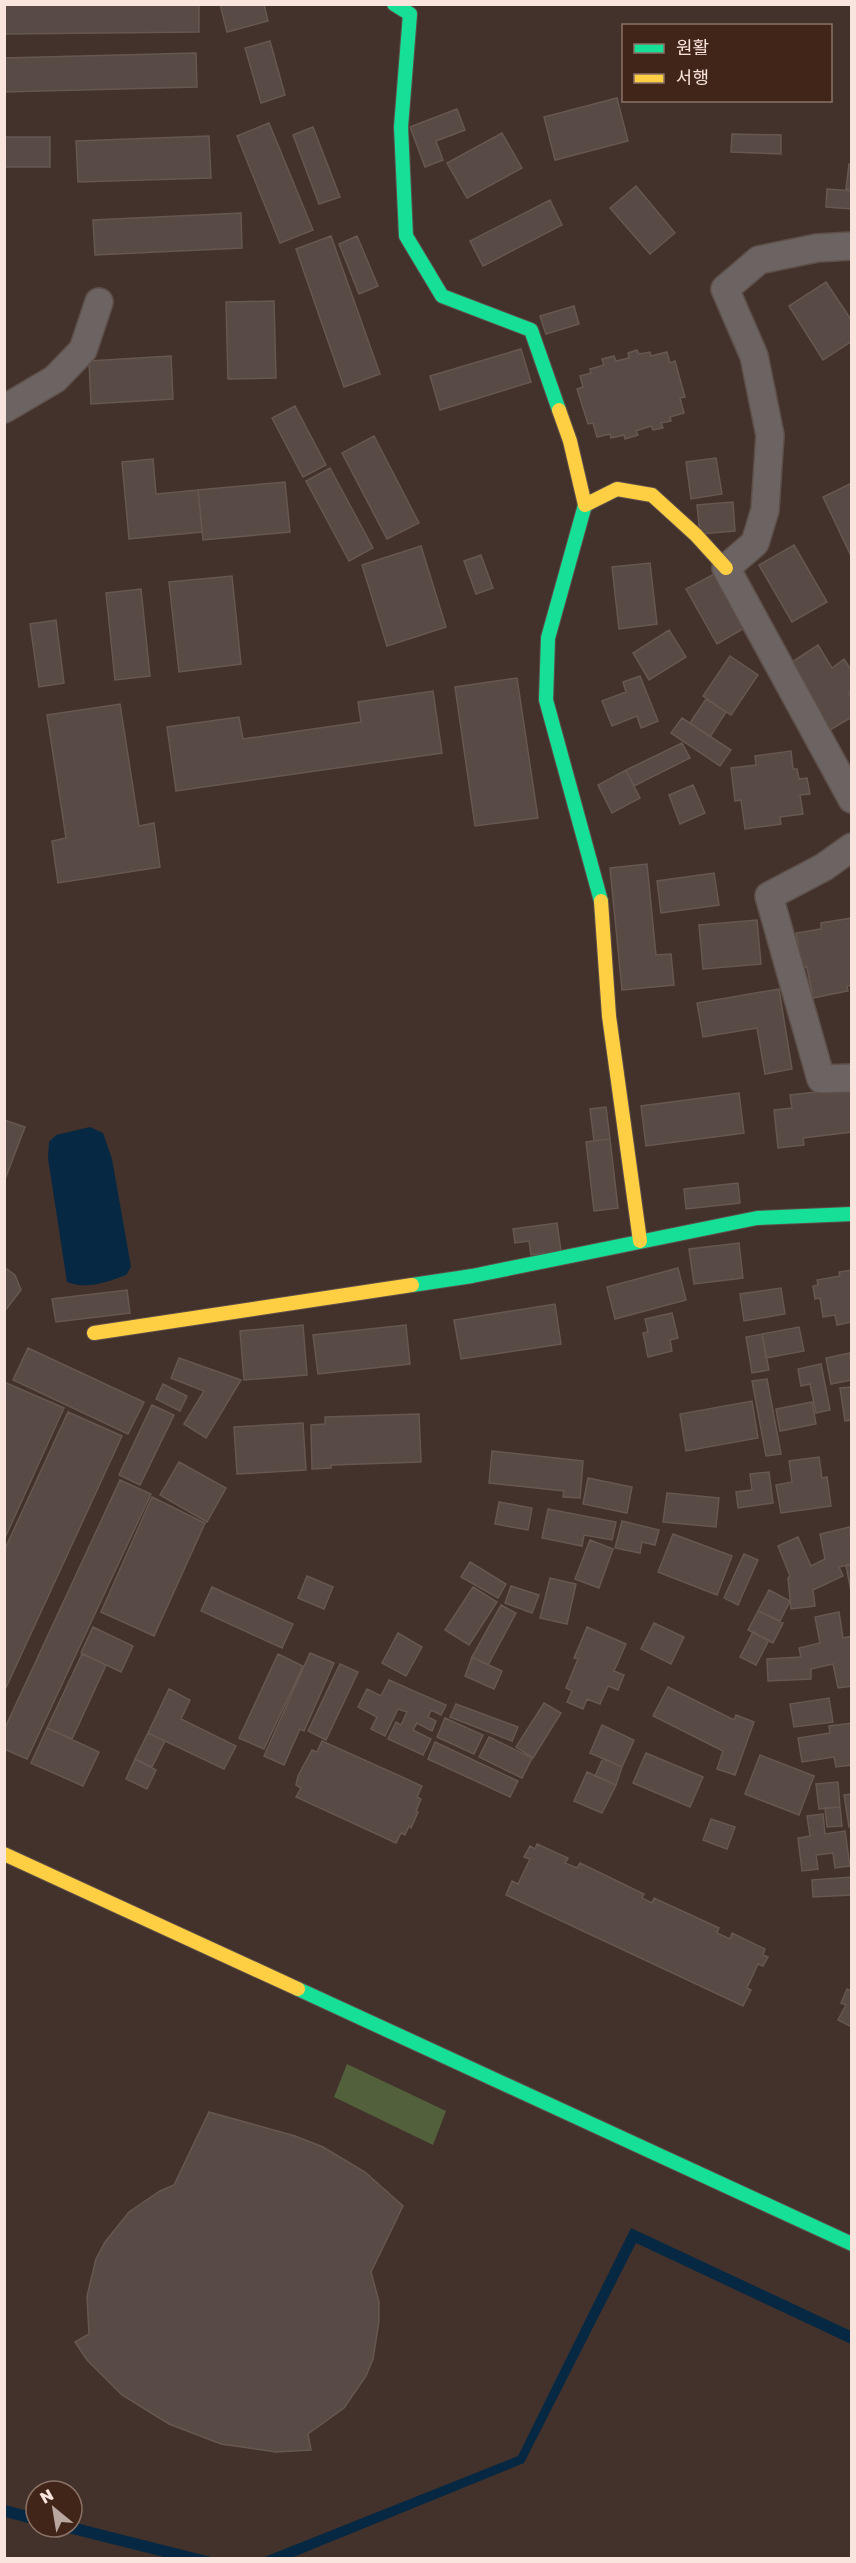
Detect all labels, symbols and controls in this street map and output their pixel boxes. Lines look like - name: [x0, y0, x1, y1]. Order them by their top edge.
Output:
- legend: [622, 24, 832, 102]
- text: 원활: [676, 36, 709, 58]
- text: 서행: [676, 66, 709, 88]
- north arrow: [24, 2479, 84, 2539]
- text: N: [36, 2484, 57, 2508]

